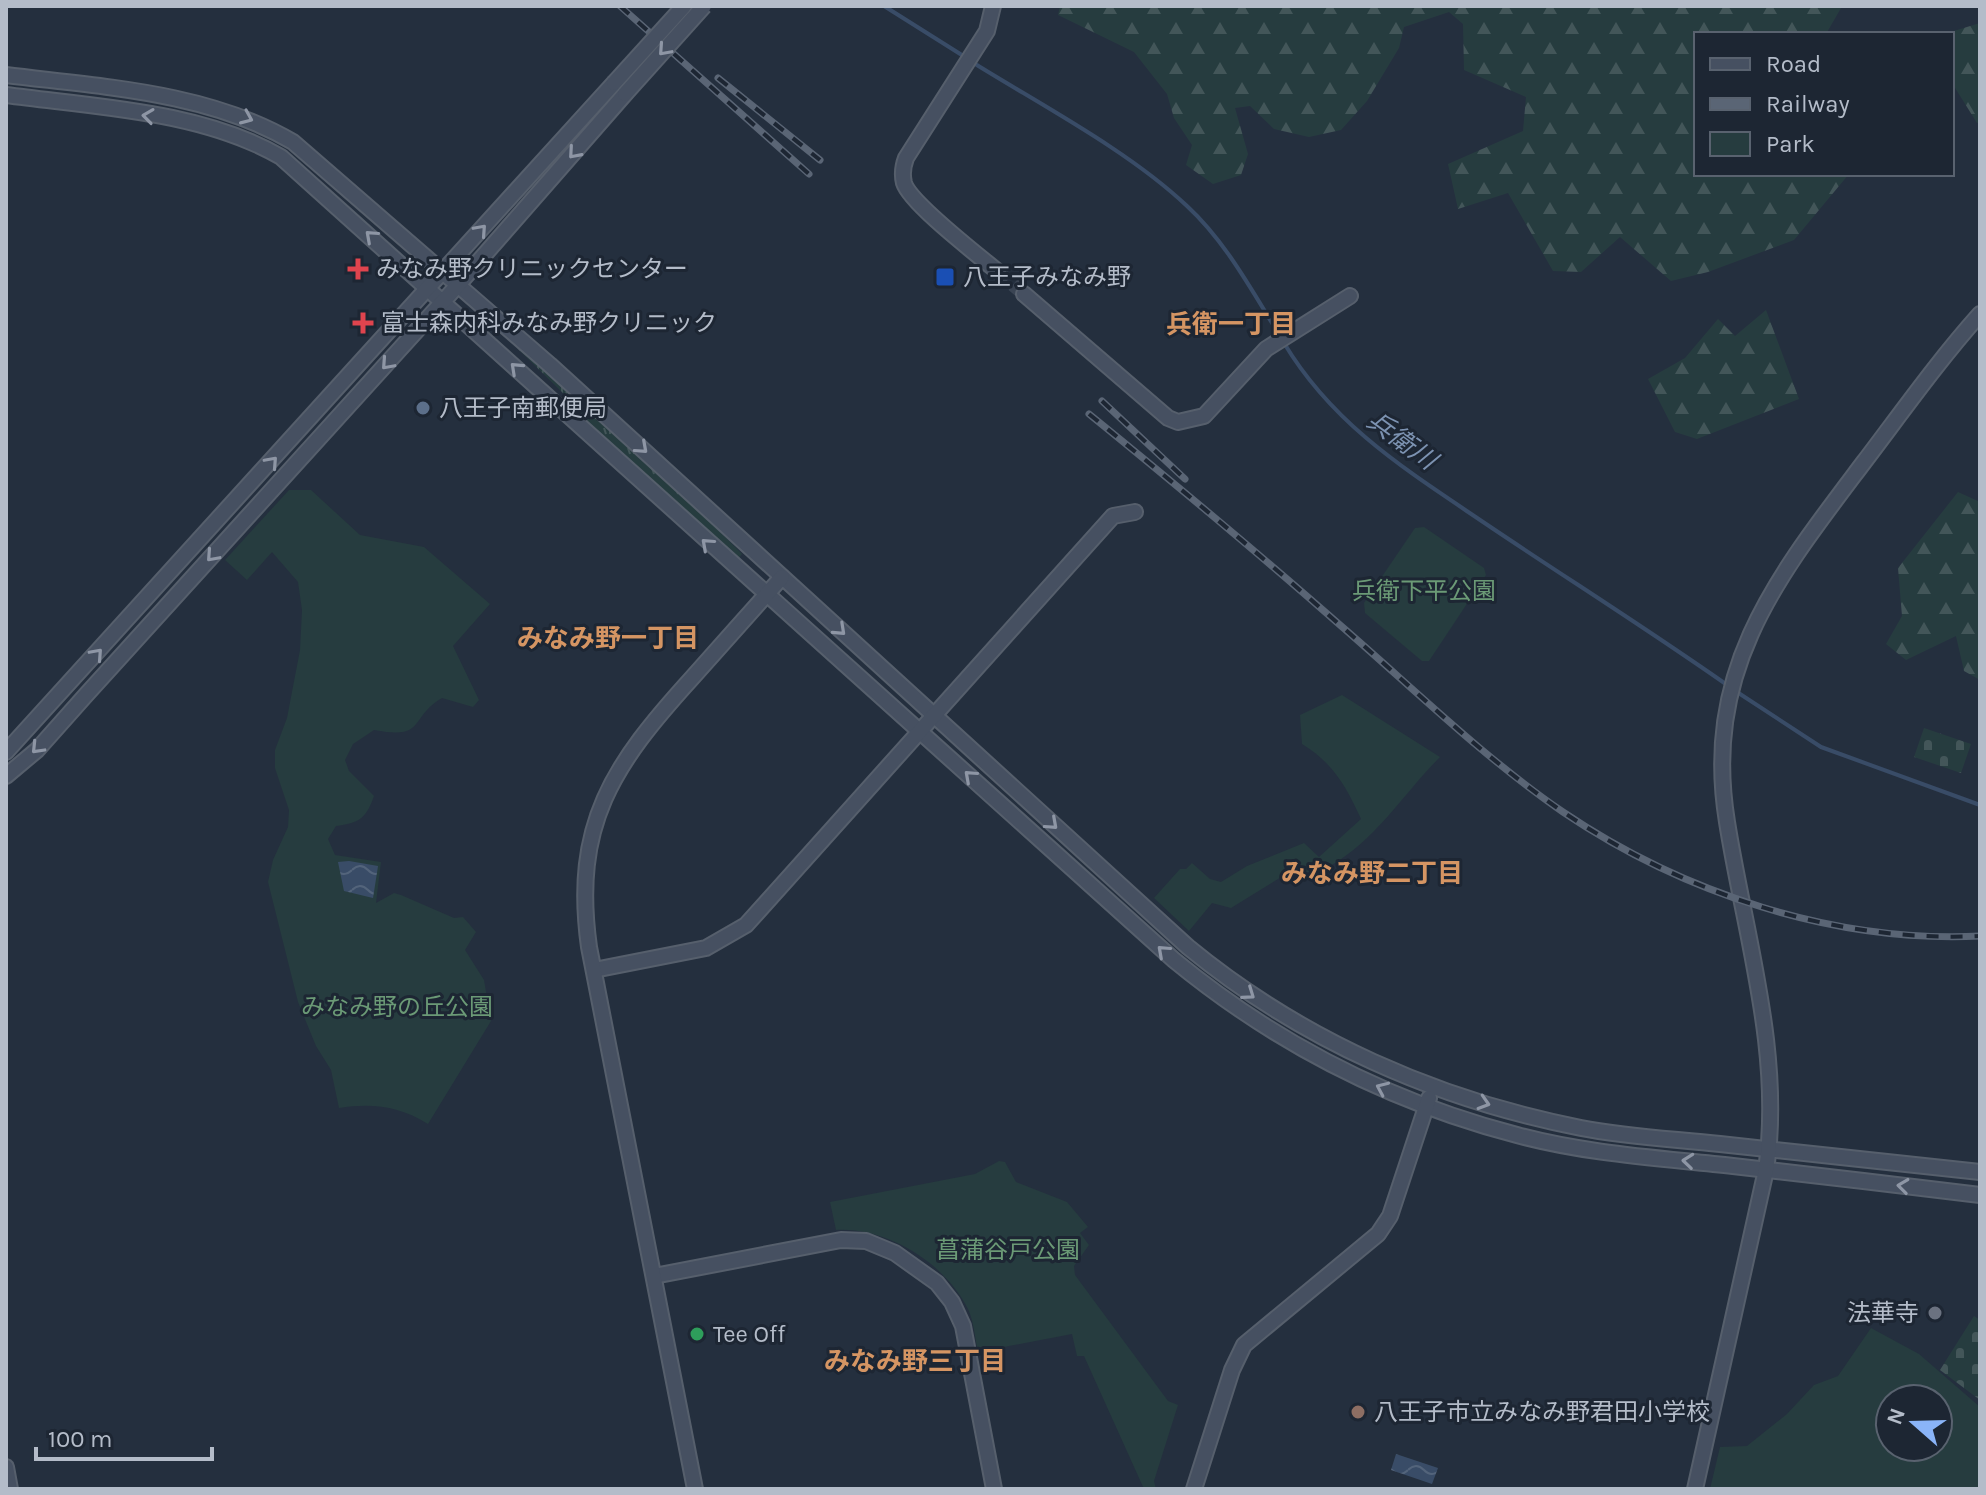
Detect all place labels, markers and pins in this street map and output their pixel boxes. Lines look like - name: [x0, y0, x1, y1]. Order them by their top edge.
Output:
- place label: みなみ野クリニックセンター: [376, 255, 688, 283]
- marker: みなみ野クリニックセンター: [347, 258, 369, 280]
- place label: 八王子みなみ野: [963, 263, 1131, 291]
- marker: 八王子みなみ野: [934, 266, 956, 288]
- place label: 富士森内科みなみ野クリニック: [381, 309, 717, 337]
- marker: 富士森内科みなみ野クリニック: [352, 312, 374, 334]
- place label: 八王子南郵便局: [439, 394, 607, 422]
- marker: 八王子南郵便局: [414, 399, 432, 417]
- place label: 法華寺: [1847, 1299, 1919, 1327]
- marker: 法華寺: [1926, 1304, 1944, 1322]
- place label: Tee Off: [713, 1320, 786, 1348]
- marker: Tee Off: [688, 1325, 706, 1343]
- place label: 八王子市立みなみ野君田小学校: [1374, 1398, 1710, 1426]
- marker: 八王子市立みなみ野君田小学校: [1349, 1403, 1367, 1421]

